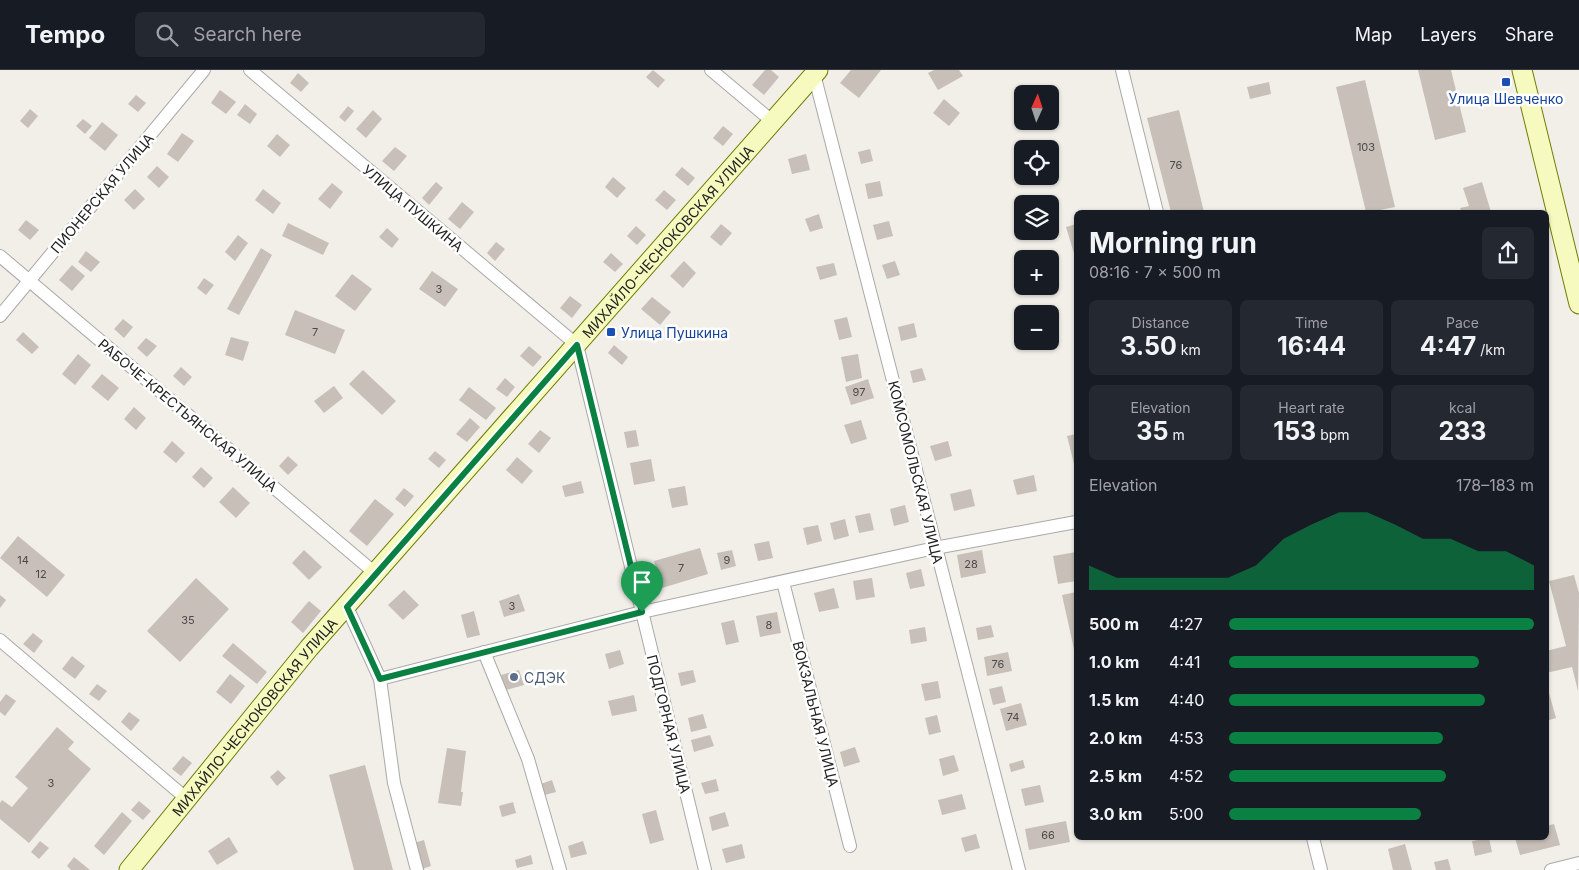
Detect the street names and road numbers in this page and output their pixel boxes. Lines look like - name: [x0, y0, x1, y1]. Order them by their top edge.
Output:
- street label: ПИОНЕРСКАЯ УЛИЦА: [47, 129, 157, 256]
- street label: МИХАЙЛО-ЧЕСНОКОВСКАЯ УЛИЦА: [578, 141, 757, 341]
- street label: УЛИЦА ПУШКИНА: [359, 161, 467, 255]
- street label: РАБОЧЕ-КРЕСТЬЯНСКАЯ УЛИЦА: [95, 335, 281, 495]
- street label: КОМСОМОЛЬСКАЯ УЛИЦА: [885, 379, 947, 566]
- street label: МИХАЙЛО-ЧЕСНОКОВСКАЯ УЛИЦА: [168, 614, 341, 819]
- street label: ВОКЗАЛЬНАЯ УЛИЦА: [790, 639, 842, 789]
- street label: ПОДГОРНАЯ УЛИЦА: [644, 653, 695, 796]

